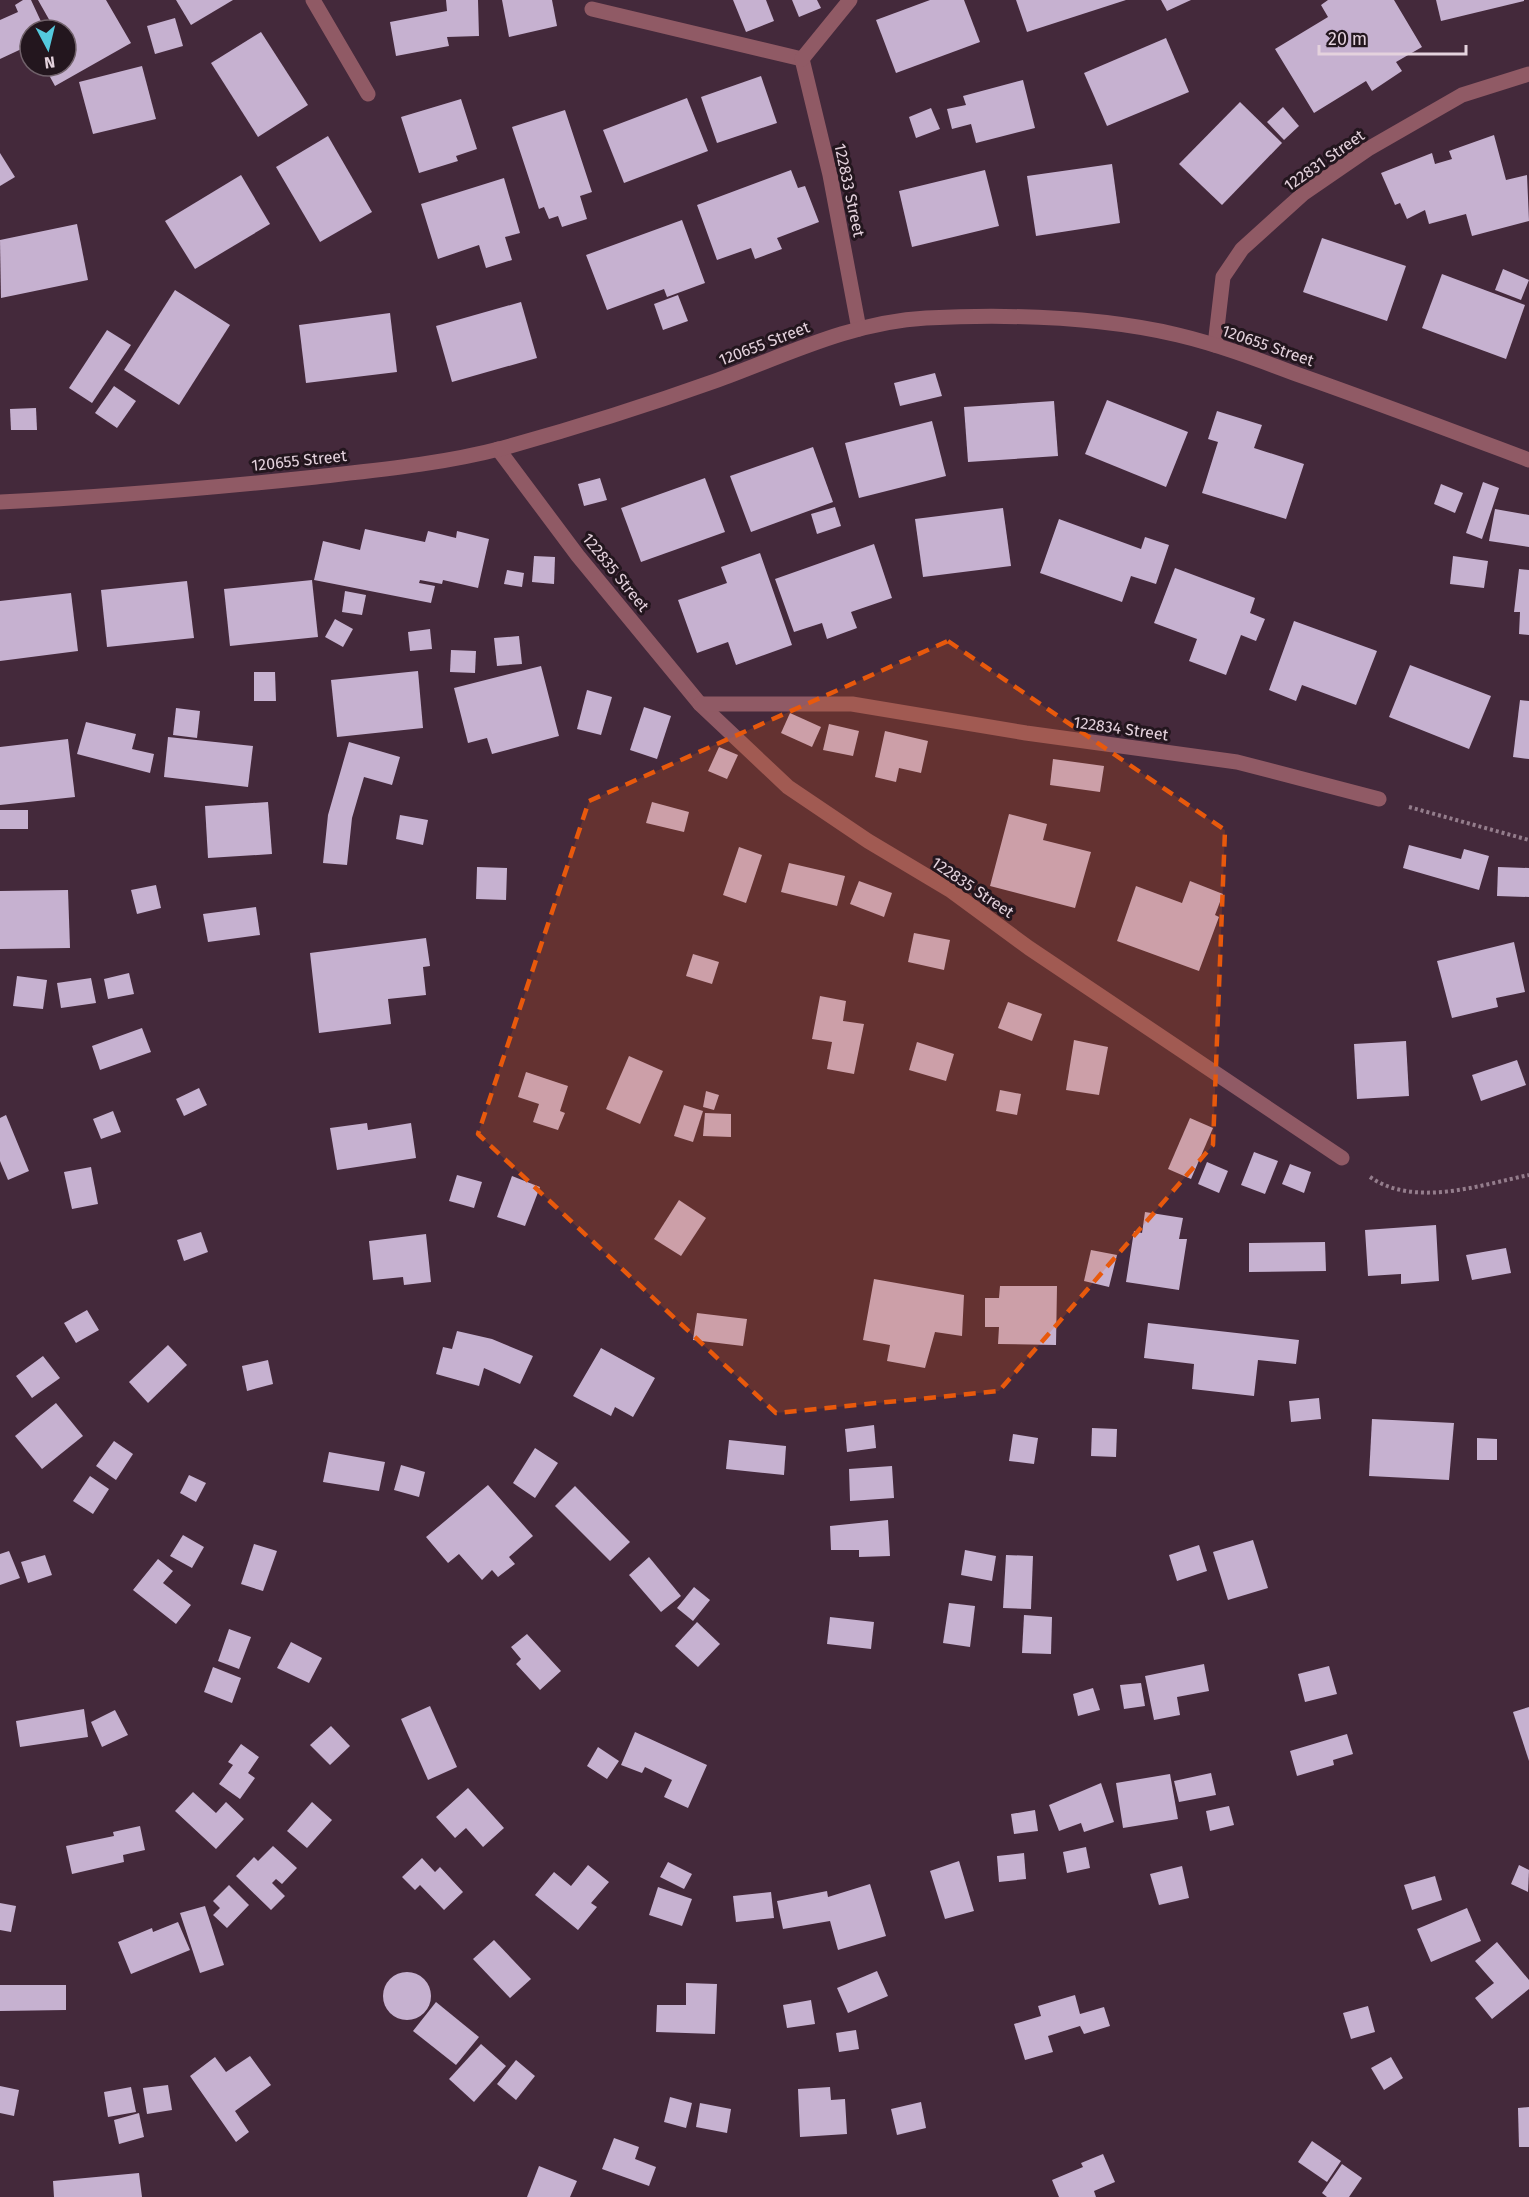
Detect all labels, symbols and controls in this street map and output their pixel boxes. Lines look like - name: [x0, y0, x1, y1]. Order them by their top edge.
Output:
- north arrow: [18, 18, 78, 78]
- scale bar: [1319, 18, 1466, 56]
- text: 20 m: [1328, 28, 1367, 50]
- text: N: [43, 52, 56, 72]
- street label: 122831 Street: [1280, 126, 1368, 195]
- street label: 122833 Street: [830, 142, 869, 239]
- street label: 120655 Street: [716, 317, 813, 370]
- street label: 120655 Street: [1219, 321, 1316, 370]
- street label: 120655 Street: [250, 446, 348, 475]
- street label: 122835 Street: [578, 529, 653, 615]
- street label: 122834 Street: [1072, 712, 1170, 745]
- street label: 122835 Street: [928, 853, 1018, 922]

